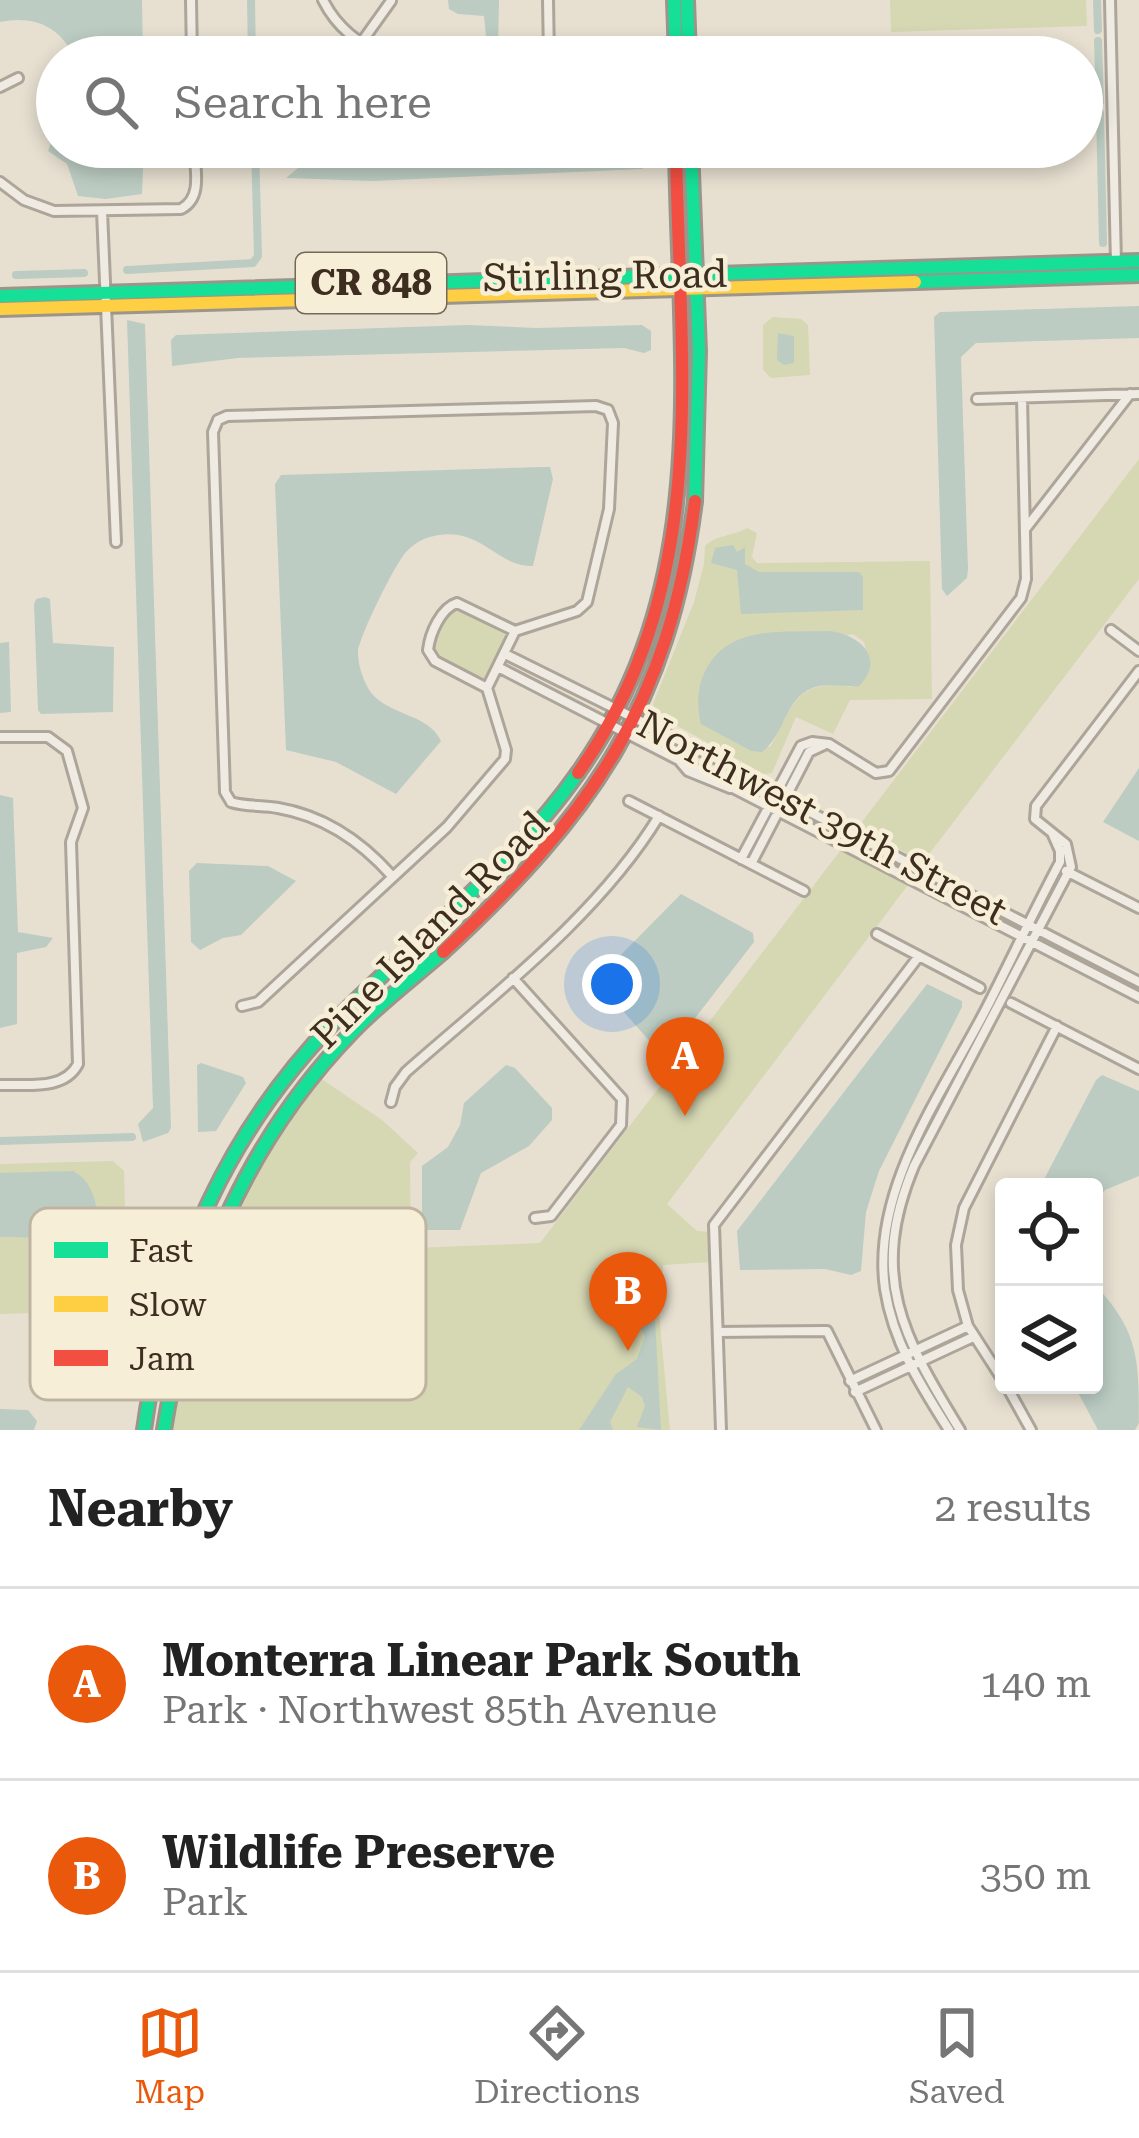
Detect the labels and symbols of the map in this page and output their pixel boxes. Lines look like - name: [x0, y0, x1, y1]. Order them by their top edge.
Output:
- street label: Stirling Road: [482, 251, 728, 301]
- road number: CR 848: [296, 253, 446, 313]
- street label: Northwest 39th Street: [629, 701, 1015, 935]
- street label: Pine Island Road: [302, 802, 558, 1058]
- your location: [582, 954, 642, 1014]
- pin: A: [646, 1017, 724, 1116]
- legend: [30, 1208, 426, 1400]
- text: Fast: [129, 1231, 193, 1270]
- pin: B: [589, 1252, 667, 1351]
- text: Slow: [129, 1285, 207, 1324]
- text: Jam: [129, 1339, 195, 1378]

